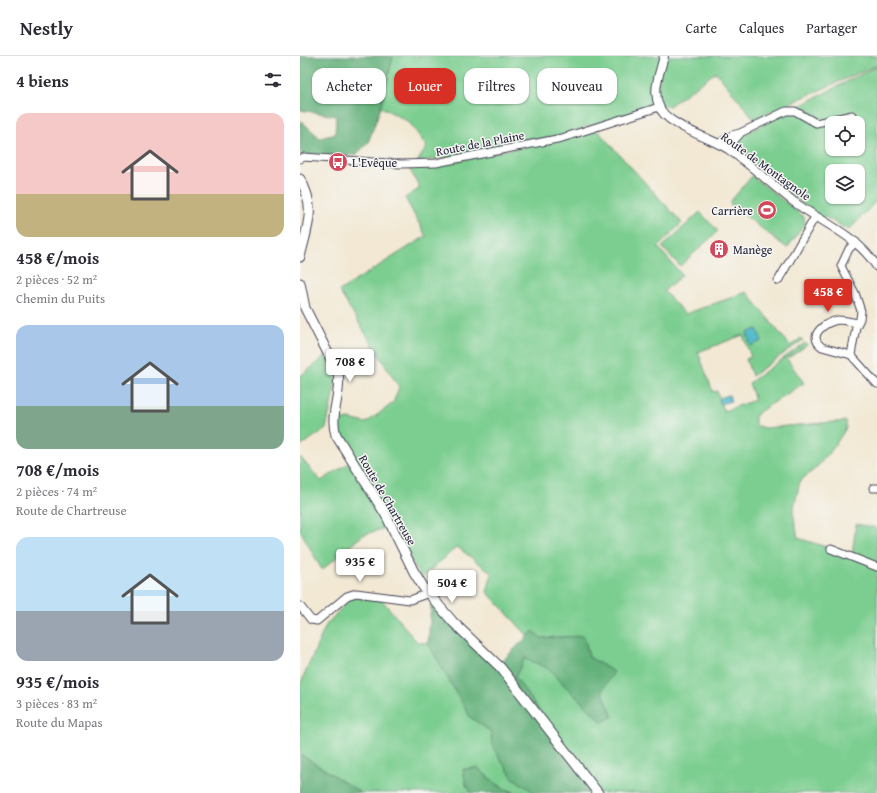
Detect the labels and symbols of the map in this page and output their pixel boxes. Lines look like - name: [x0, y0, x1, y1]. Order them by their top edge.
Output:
- street label: Route de la Plaine: [434, 126, 526, 160]
- street label: Route de Montagnole: [718, 128, 815, 205]
- bus stop icon: L'Evêque: [327, 151, 349, 173]
- place label: L'Evêque: [352, 154, 397, 171]
- sports icon: Carrière: [756, 199, 778, 221]
- place label: Carrière: [712, 202, 753, 219]
- building icon: Manège: [708, 238, 730, 260]
- place label: Manège: [733, 241, 773, 258]
- pin: 458 €: [800, 279, 856, 313]
- pin: 708 €: [322, 349, 378, 383]
- street label: Route de Chartreuse: [355, 452, 421, 549]
- pin: 935 €: [332, 549, 388, 583]
- pin: 504 €: [424, 570, 480, 604]

